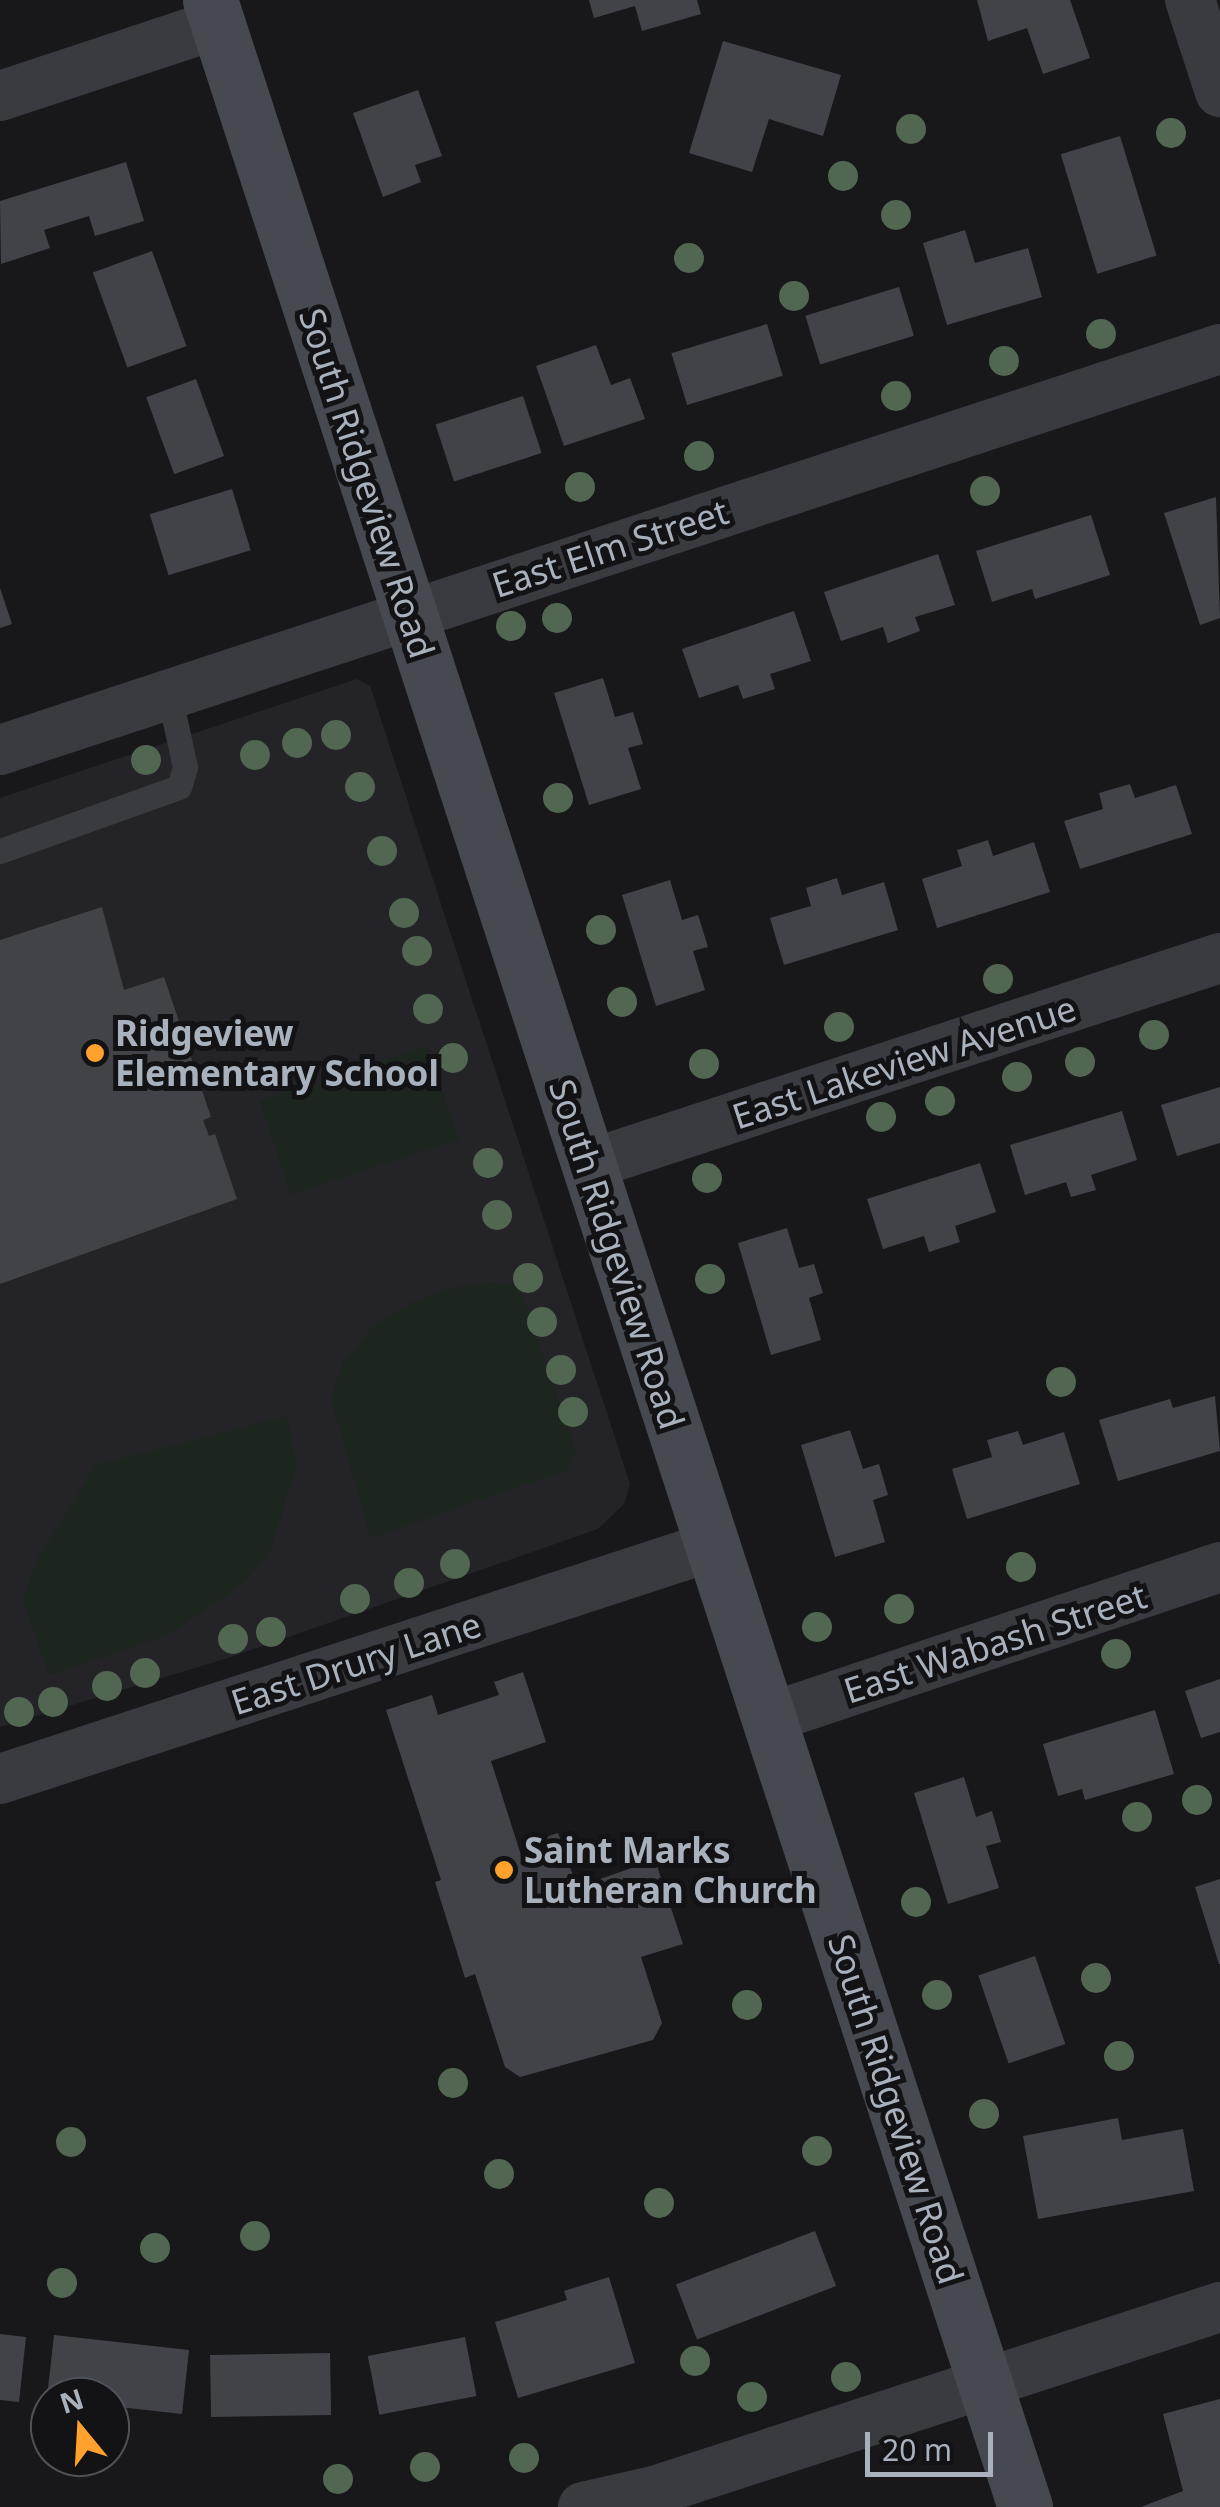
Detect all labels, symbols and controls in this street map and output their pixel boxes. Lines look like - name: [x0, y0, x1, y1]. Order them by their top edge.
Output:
- street label: South Ridgeview Road: [291, 303, 443, 663]
- street label: East Elm Street: [487, 490, 733, 606]
- street label: East Lakeview Avenue: [727, 987, 1081, 1137]
- place label: Ridgeview Elementary School: [115, 1012, 439, 1094]
- marker: Ridgeview Elementary School: [84, 1042, 106, 1064]
- street label: South Ridgeview Road: [541, 1074, 693, 1434]
- street label: East Wabash Street: [839, 1574, 1151, 1712]
- street label: East Drury Lane: [226, 1603, 486, 1723]
- place label: Saint Marks Lutheran Church: [524, 1829, 817, 1911]
- marker: Saint Marks Lutheran Church: [493, 1859, 515, 1881]
- street label: South Ridgeview Road: [820, 1929, 972, 2289]
- north arrow: [30, 2377, 130, 2477]
- text: N: [55, 2379, 88, 2422]
- scale bar: [870, 2412, 998, 2474]
- text: 20 m: [882, 2429, 952, 2470]

